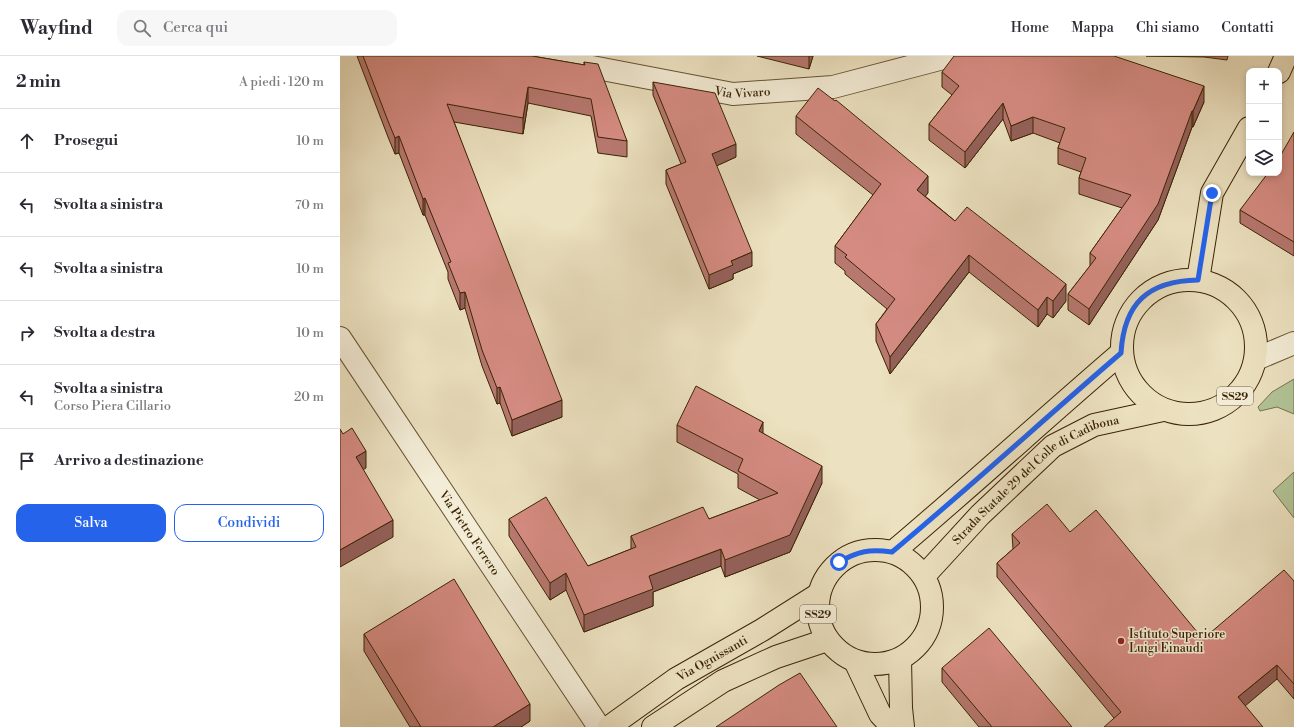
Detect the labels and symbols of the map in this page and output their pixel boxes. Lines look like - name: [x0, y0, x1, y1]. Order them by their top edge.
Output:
- street label: Via Vivaro: [712, 83, 771, 102]
- route end: [1203, 184, 1221, 202]
- road number: SS29: [1217, 387, 1253, 405]
- street label: Strada Statale 29 del Colle di Cadibona: [950, 413, 1121, 548]
- street label: Via Pietro Ferrero: [435, 487, 503, 579]
- route start: [830, 553, 848, 571]
- road number: SS29: [800, 605, 836, 623]
- place label: Istituto Superiore Luigi Einaudi: [1129, 627, 1225, 656]
- street label: Via Ognissanti: [673, 633, 751, 685]
- marker: Istituto Superiore Luigi Einaudi: [1116, 636, 1126, 646]

